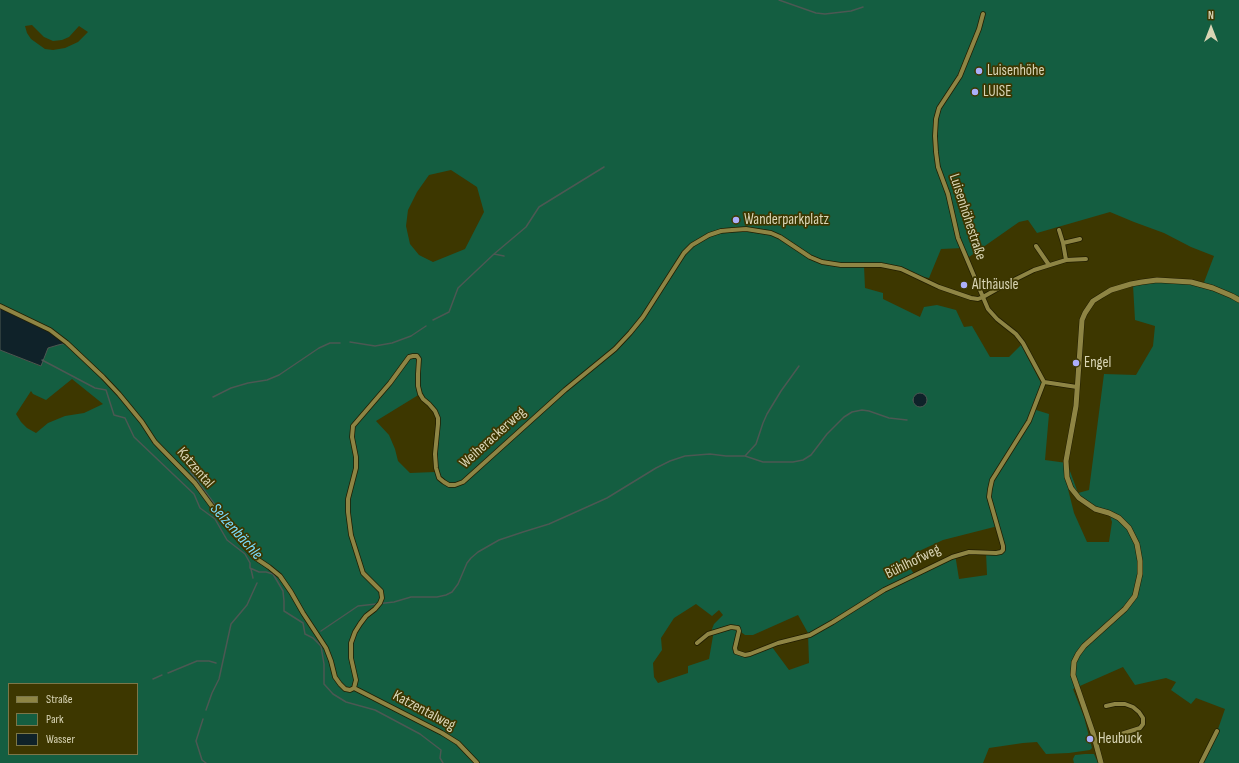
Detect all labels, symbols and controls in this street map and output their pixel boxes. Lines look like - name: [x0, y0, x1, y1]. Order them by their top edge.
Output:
- north arrow: [1191, 8, 1231, 48]
- text: N: [1208, 9, 1214, 22]
- place label: Luisenhöhe: [987, 62, 1045, 80]
- marker: Luisenhöhe: [974, 66, 984, 76]
- place label: LUISE: [983, 83, 1011, 101]
- marker: LUISE: [970, 87, 980, 97]
- street label: Luisenhöhestraße: [945, 172, 989, 262]
- place label: Wanderparkplatz: [744, 211, 829, 229]
- marker: Wanderparkplatz: [731, 215, 741, 225]
- place label: Althäusle: [972, 276, 1019, 294]
- marker: Althäusle: [959, 280, 969, 290]
- place label: Engel: [1084, 354, 1111, 372]
- marker: Engel: [1071, 358, 1081, 368]
- street label: Weiherackerweg: [456, 404, 530, 472]
- street label: Katzental: [172, 444, 218, 492]
- water label: Selzenbächle: [206, 500, 266, 564]
- street label: Bühlhofweg: [882, 541, 944, 583]
- legend: [8, 683, 138, 755]
- street label: Katzentalweg: [390, 687, 458, 735]
- text: Straße: [46, 692, 73, 707]
- text: Park: [46, 712, 64, 727]
- place label: Heubuck: [1098, 730, 1142, 748]
- text: Wasser: [46, 732, 75, 747]
- marker: Heubuck: [1085, 734, 1095, 744]

